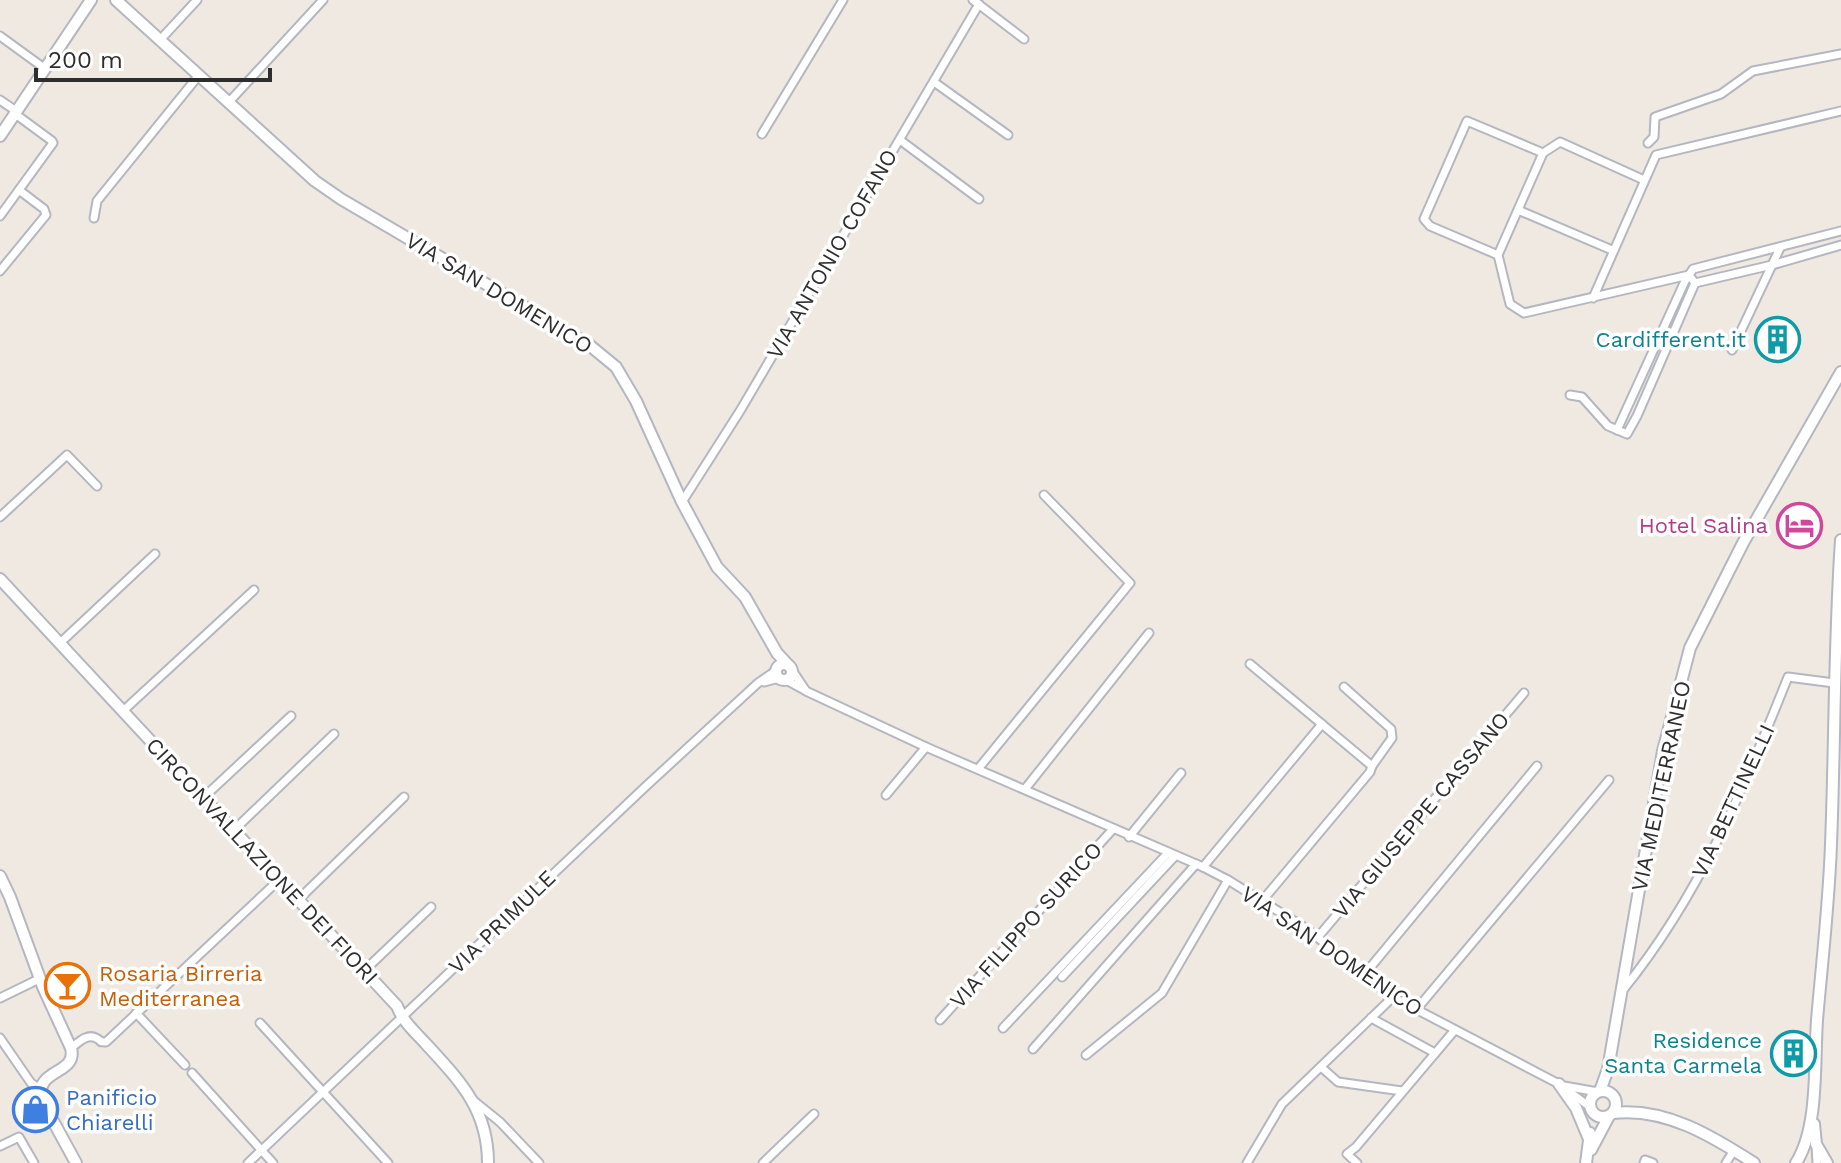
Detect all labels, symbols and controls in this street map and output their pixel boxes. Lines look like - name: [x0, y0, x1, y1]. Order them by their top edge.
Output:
- scale bar: [36, 32, 270, 82]
- text: 200 m: [48, 46, 123, 74]
- street label: VIA ANTONIO COFANO: [762, 145, 902, 363]
- street label: VIA SAN DOMENICO: [401, 227, 597, 359]
- building icon: Cardifferent.it: [1753, 315, 1801, 363]
- place label: Cardifferent.it: [1596, 327, 1746, 352]
- hotel icon: Hotel Salina: [1775, 501, 1823, 549]
- place label: Hotel Salina: [1639, 513, 1768, 538]
- street label: VIA MEDITERRANEO: [1626, 678, 1696, 894]
- street label: VIA GIUSEPPE CASSANO: [1328, 707, 1514, 923]
- street label: VIA BETTINELLI: [1687, 720, 1779, 882]
- street label: CIRCONVALLAZIONE DEI FIORI: [141, 733, 383, 989]
- street label: VIA FILIPPO SURICO: [945, 837, 1107, 1013]
- street label: VIA PRIMULE: [444, 865, 560, 979]
- street label: VIA SAN DOMENICO: [1237, 881, 1427, 1021]
- place label: Rosaria Birreria Mediterranea: [99, 961, 263, 1011]
- bar icon: Rosaria Birreria Mediterranea: [44, 962, 92, 1010]
- place label: Residence Santa Carmela: [1604, 1028, 1762, 1078]
- building icon: Residence Santa Carmela: [1769, 1029, 1817, 1077]
- place label: Panificio Chiarelli: [66, 1085, 157, 1135]
- shop icon: Panificio Chiarelli: [11, 1086, 59, 1134]

